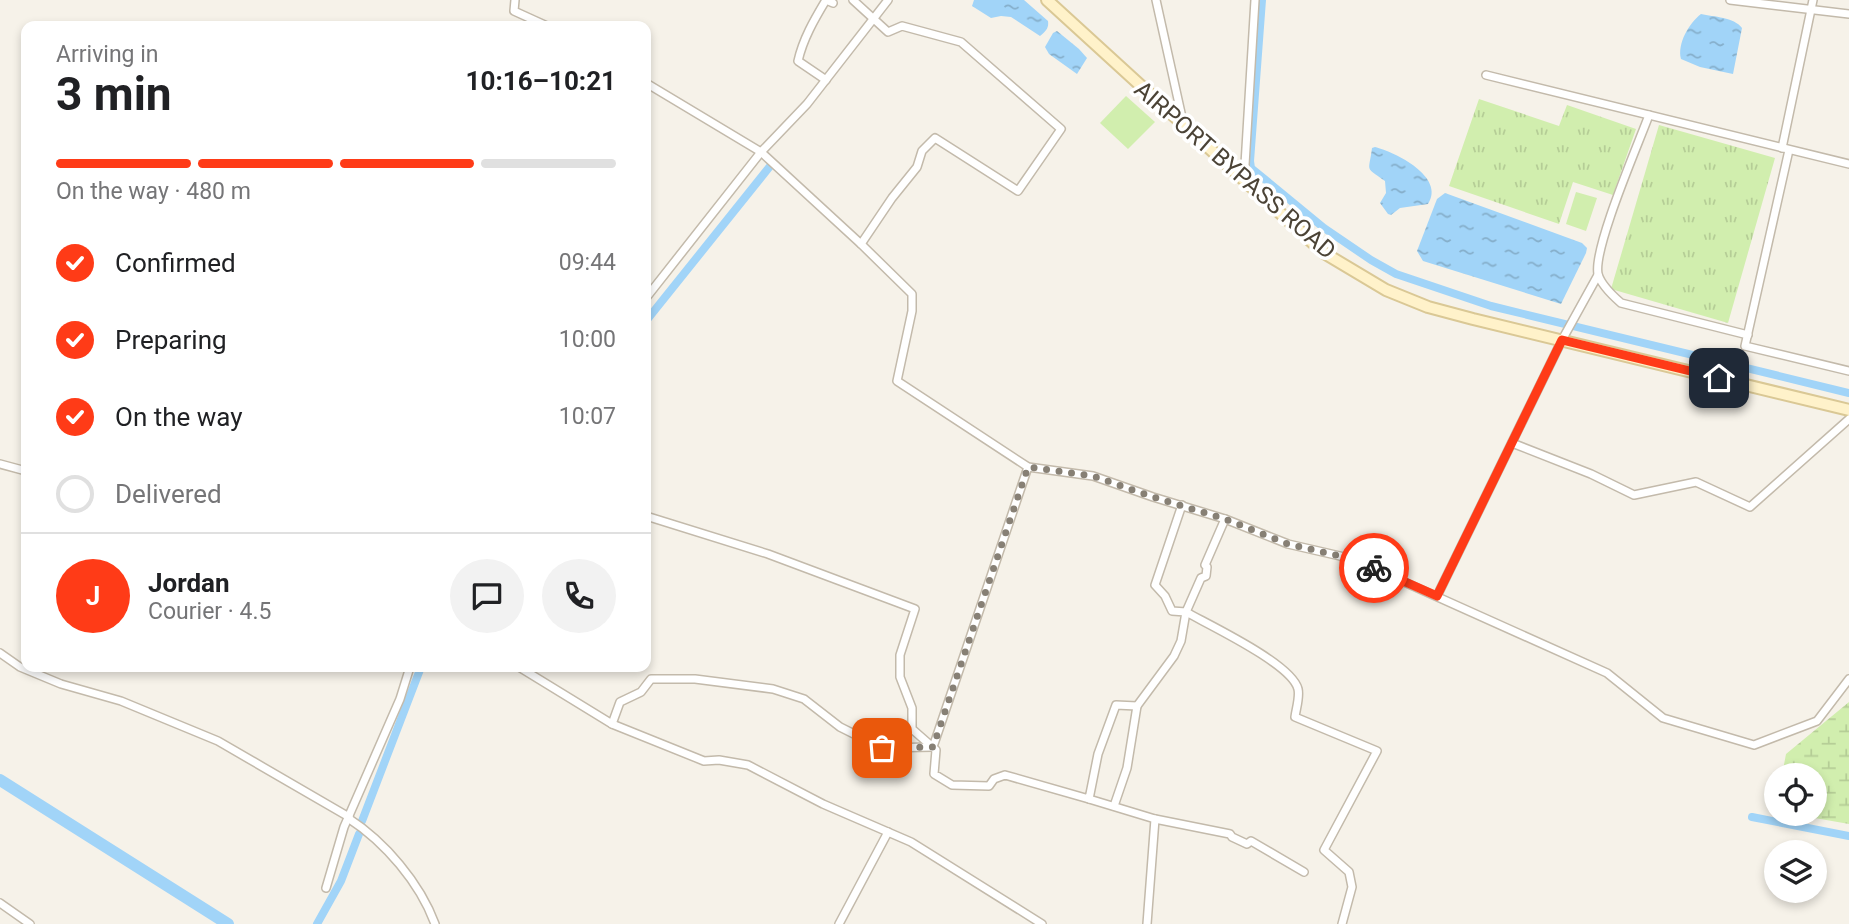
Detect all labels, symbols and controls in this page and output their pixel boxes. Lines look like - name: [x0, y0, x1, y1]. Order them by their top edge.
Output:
- text: Arriving in: [56, 41, 159, 68]
- text: 10:16–10:21: [466, 66, 616, 96]
- text: 3 min: [56, 67, 172, 121]
- street label: AIRPORT BYPASS ROAD: [1129, 75, 1341, 265]
- text: On the way · 480 m: [56, 178, 251, 205]
- icon: check: [56, 244, 94, 282]
- text: Confirmed: [115, 248, 236, 278]
- text: 09:44: [559, 249, 616, 276]
- icon: check: [56, 321, 94, 359]
- text: Preparing: [115, 325, 227, 355]
- text: 10:00: [559, 326, 616, 353]
- pin: [1689, 348, 1749, 408]
- icon: home: [1700, 359, 1738, 397]
- icon: check: [56, 398, 94, 436]
- text: On the way: [115, 402, 243, 432]
- text: 10:07: [559, 403, 616, 430]
- text: Delivered: [115, 479, 222, 509]
- courier: [1339, 533, 1409, 603]
- icon: bike: [1355, 549, 1393, 587]
- button: chat: [450, 559, 524, 633]
- button: phone: [542, 559, 616, 633]
- text: Jordan: [148, 568, 230, 598]
- text: J: [86, 581, 100, 611]
- text: Courier · 4.5: [148, 598, 271, 625]
- pin: [852, 718, 912, 778]
- icon: bag: [863, 729, 901, 767]
- map controls: [1764, 763, 1827, 903]
- button: locate: [1764, 763, 1827, 826]
- button: layers: [1764, 840, 1827, 903]

